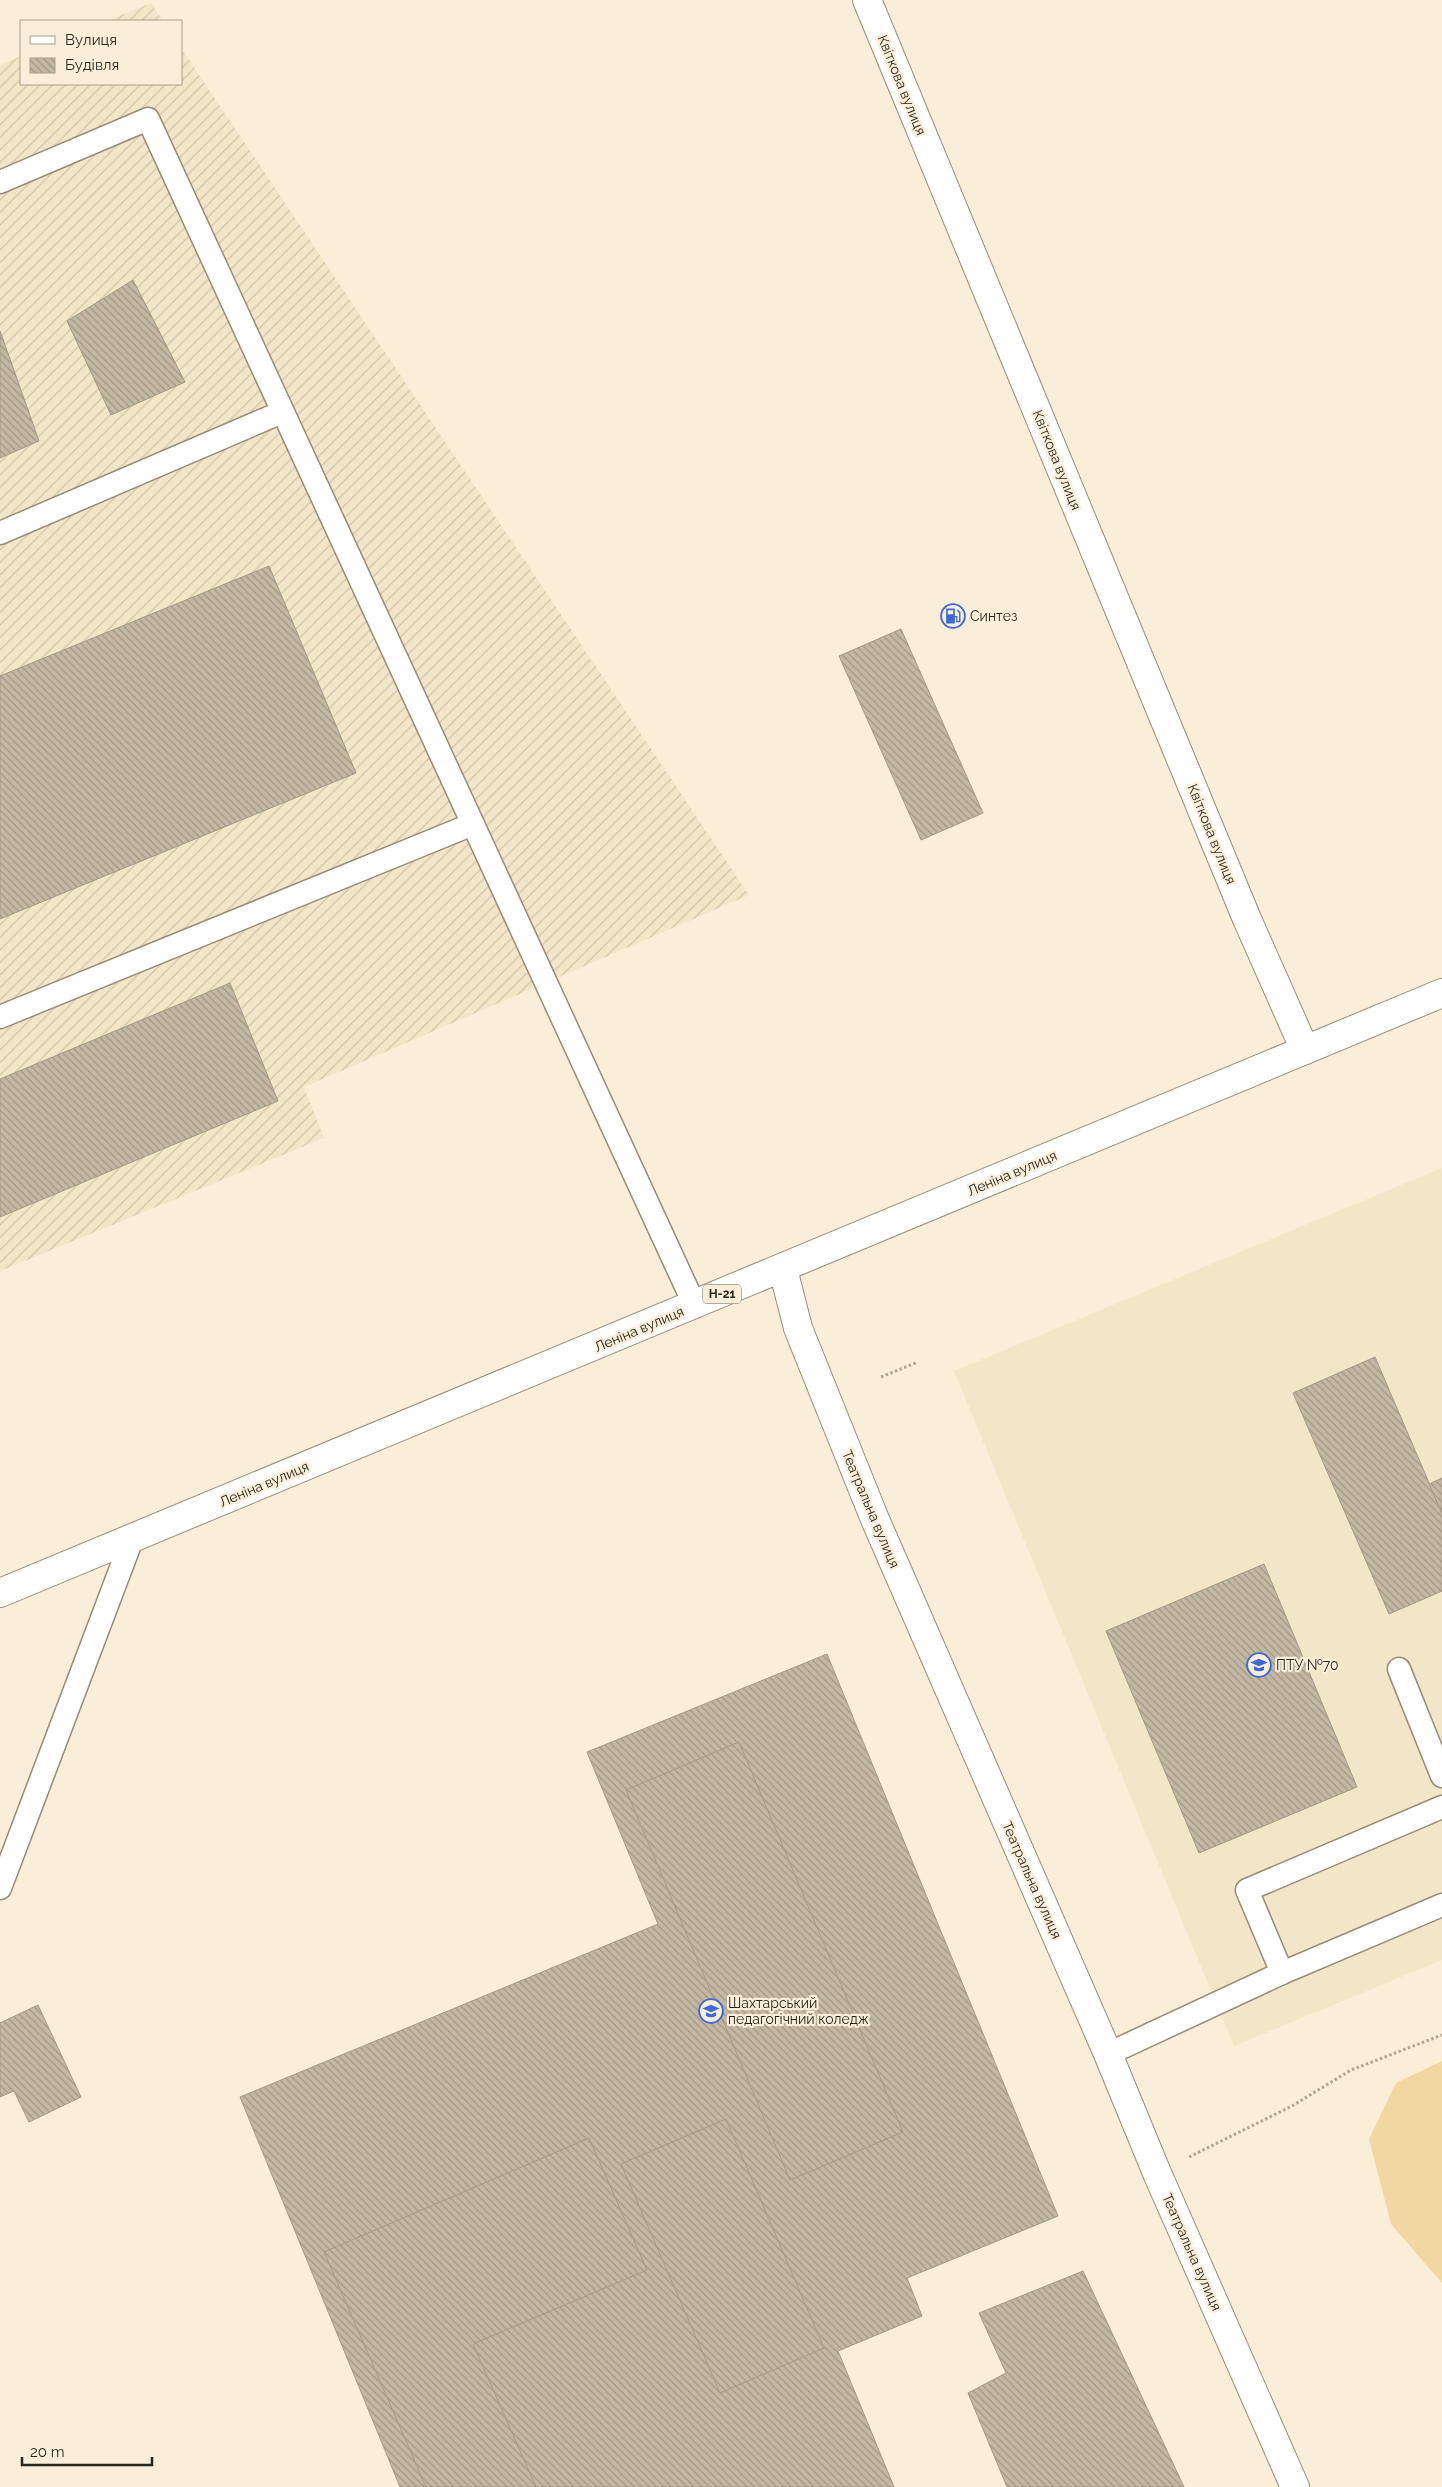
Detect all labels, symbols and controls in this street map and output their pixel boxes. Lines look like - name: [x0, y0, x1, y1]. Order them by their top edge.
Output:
- legend: [20, 20, 182, 85]
- text: Вулиця: [65, 31, 117, 49]
- street label: Квіткова вулиця: [875, 33, 929, 137]
- text: Будівля: [65, 56, 119, 74]
- street label: Квіткова вулиця: [1030, 408, 1084, 512]
- fuel station icon: Синтез: [940, 603, 966, 629]
- place label: Синтез: [970, 608, 1017, 624]
- street label: Квіткова вулиця: [1185, 782, 1239, 886]
- street label: Леніна вулиця: [965, 1147, 1059, 1199]
- road number: Н-21: [703, 1285, 741, 1304]
- street label: Леніна вулиця: [592, 1303, 686, 1355]
- street label: Театральна вулиця: [839, 1448, 903, 1570]
- street label: Леніна вулиця: [217, 1458, 311, 1510]
- school or university icon: ПТУ №70: [1246, 1652, 1272, 1678]
- place label: ПТУ №70: [1276, 1657, 1339, 1673]
- street label: Театральна вулиця: [999, 1819, 1065, 1941]
- place label: Шахтарський педагогічний коледж: [728, 1995, 869, 2027]
- school or university icon: Шахтарський педагогічний коледж: [698, 1998, 724, 2024]
- street label: Театральна вулиця: [1159, 2191, 1225, 2313]
- scale bar: [22, 2434, 152, 2466]
- text: 20 m: [30, 2443, 65, 2461]

